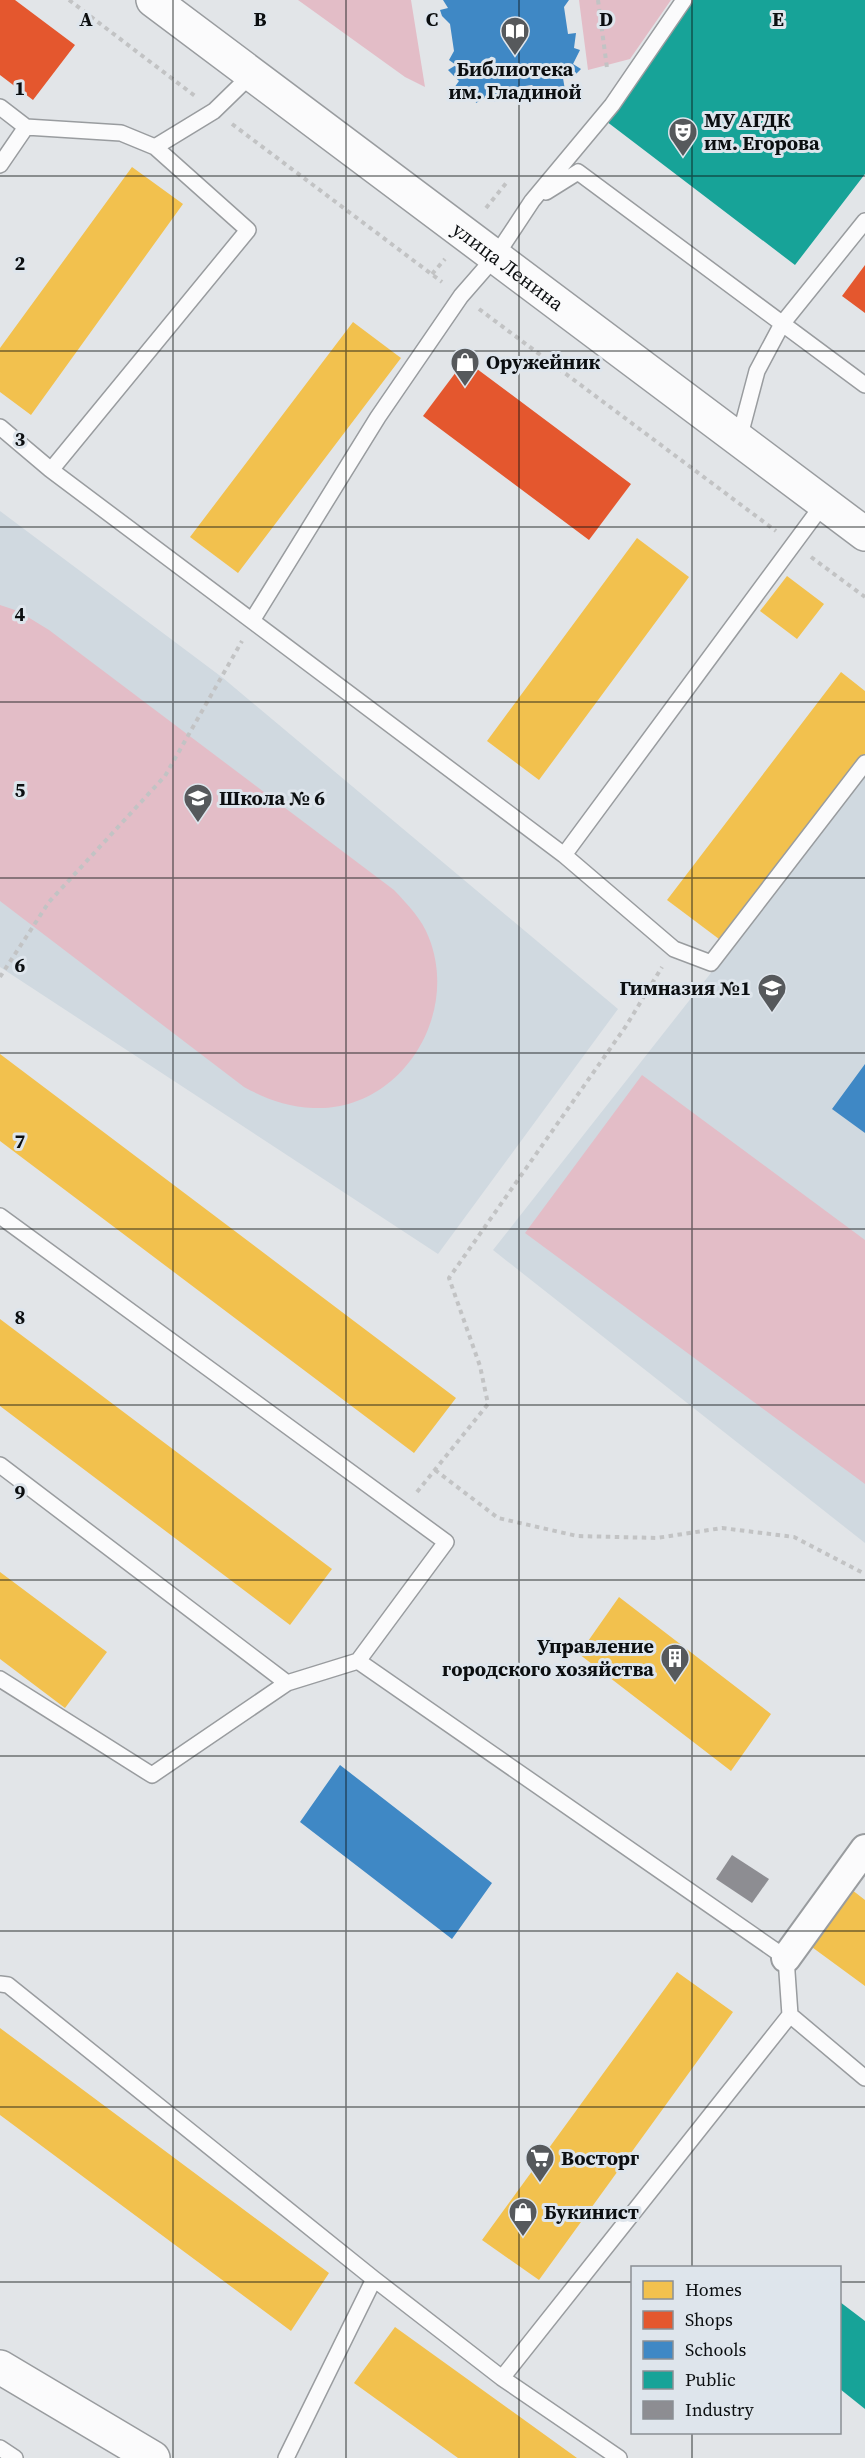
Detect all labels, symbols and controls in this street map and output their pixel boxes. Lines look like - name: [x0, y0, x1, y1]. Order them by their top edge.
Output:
- text: A: [79, 5, 93, 33]
- text: B: [253, 5, 267, 33]
- text: C: [426, 5, 438, 33]
- text: D: [599, 5, 613, 33]
- text: E: [772, 5, 784, 33]
- library icon: Библиотека им. Гладиной: [499, 15, 531, 57]
- place label: Библиотека им. Гладиной: [448, 55, 582, 106]
- text: 1: [15, 74, 25, 102]
- place label: МУ АГДК им. Егорова: [704, 106, 820, 157]
- theatre icon: МУ АГДК им. Егорова: [667, 116, 699, 158]
- street label: улица Ленина: [447, 215, 570, 318]
- text: 2: [15, 249, 26, 277]
- shop icon: Оружейник: [449, 346, 481, 388]
- place label: Оружейник: [486, 348, 600, 376]
- text: 3: [15, 425, 26, 453]
- text: 4: [15, 600, 26, 628]
- text: 5: [15, 776, 26, 804]
- school or university icon: Школа № 6: [182, 782, 214, 824]
- place label: Школа № 6: [219, 784, 325, 812]
- text: 6: [15, 951, 26, 979]
- school or university icon: Гимназия №1: [756, 972, 788, 1014]
- place label: Гимназия №1: [619, 974, 751, 1002]
- text: 7: [15, 1127, 26, 1155]
- text: 8: [15, 1303, 25, 1331]
- text: 9: [15, 1478, 26, 1506]
- place label: Управление городского хозяйства: [442, 1632, 654, 1683]
- building icon: Управление городского хозяйства: [659, 1642, 691, 1684]
- supermarket icon: Восторг: [524, 2142, 556, 2184]
- place label: Восторг: [561, 2144, 639, 2172]
- shop icon: Букинист: [507, 2196, 539, 2238]
- place label: Букинист: [544, 2198, 639, 2226]
- legend: [631, 2266, 841, 2434]
- text: Homes: [685, 2277, 742, 2302]
- text: Shops: [685, 2307, 733, 2332]
- text: Schools: [685, 2337, 747, 2362]
- text: Public: [685, 2367, 736, 2392]
- text: Industry: [685, 2397, 755, 2422]

